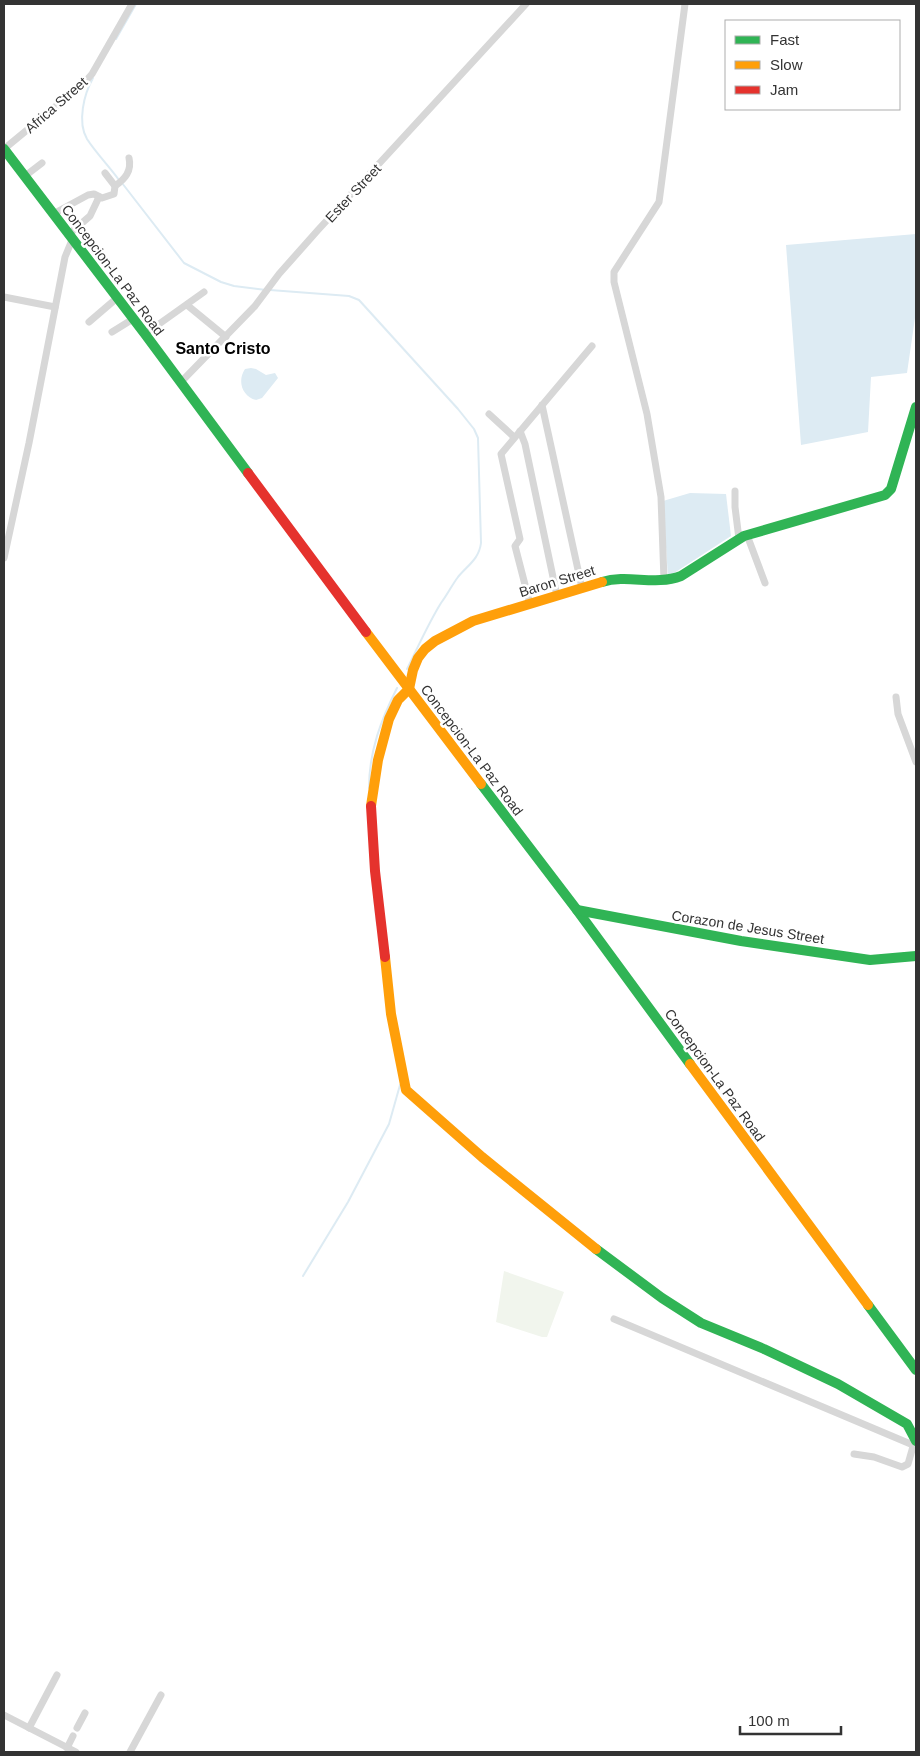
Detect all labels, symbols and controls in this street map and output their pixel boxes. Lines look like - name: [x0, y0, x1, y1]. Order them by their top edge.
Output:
- legend: [725, 20, 900, 110]
- text: Fast: [770, 31, 800, 48]
- text: Slow: [770, 56, 803, 73]
- street label: Africa Street: [22, 74, 90, 136]
- text: Jam: [770, 81, 798, 98]
- street label: Ester Street: [322, 160, 384, 225]
- street label: Concepcion-La Paz Road: [59, 201, 167, 339]
- district label: Santo Cristo: [175, 340, 271, 357]
- street label: Baron Street: [517, 562, 597, 600]
- street label: Concepcion-La Paz Road: [418, 681, 526, 819]
- street label: Corazon de Jesus Street: [671, 907, 825, 947]
- street label: Concepcion-La Paz Road: [662, 1006, 768, 1144]
- scale bar: [740, 1704, 841, 1736]
- text: 100 m: [748, 1712, 790, 1729]

